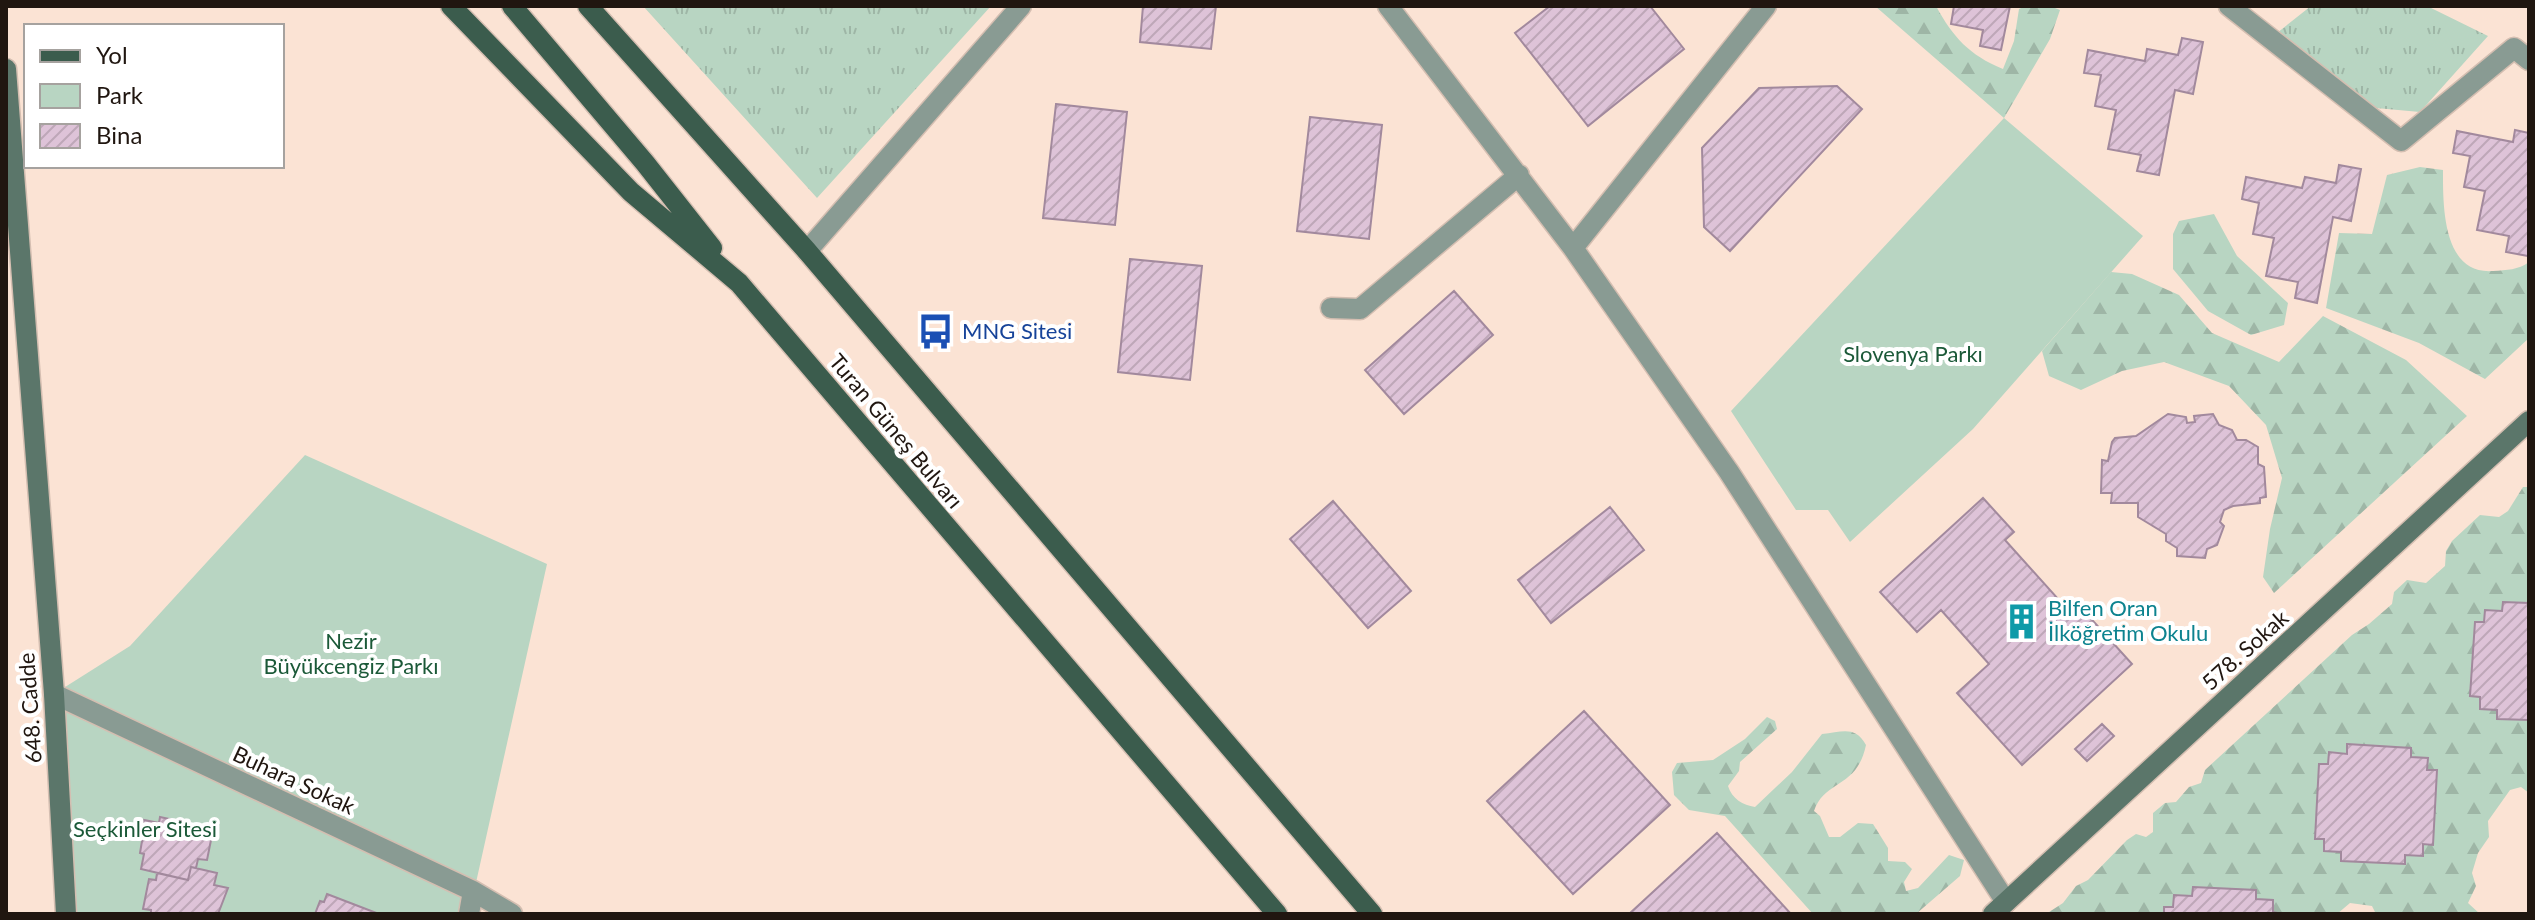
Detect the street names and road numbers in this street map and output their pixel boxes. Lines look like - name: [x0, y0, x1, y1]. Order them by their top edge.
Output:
- street label: Turan Güneş Bulvarı: [824, 348, 969, 514]
- street label: 578. Sokak: [2196, 603, 2294, 695]
- street label: 648. Cadde: [12, 652, 47, 764]
- street label: Buhara Sokak: [229, 740, 360, 820]

